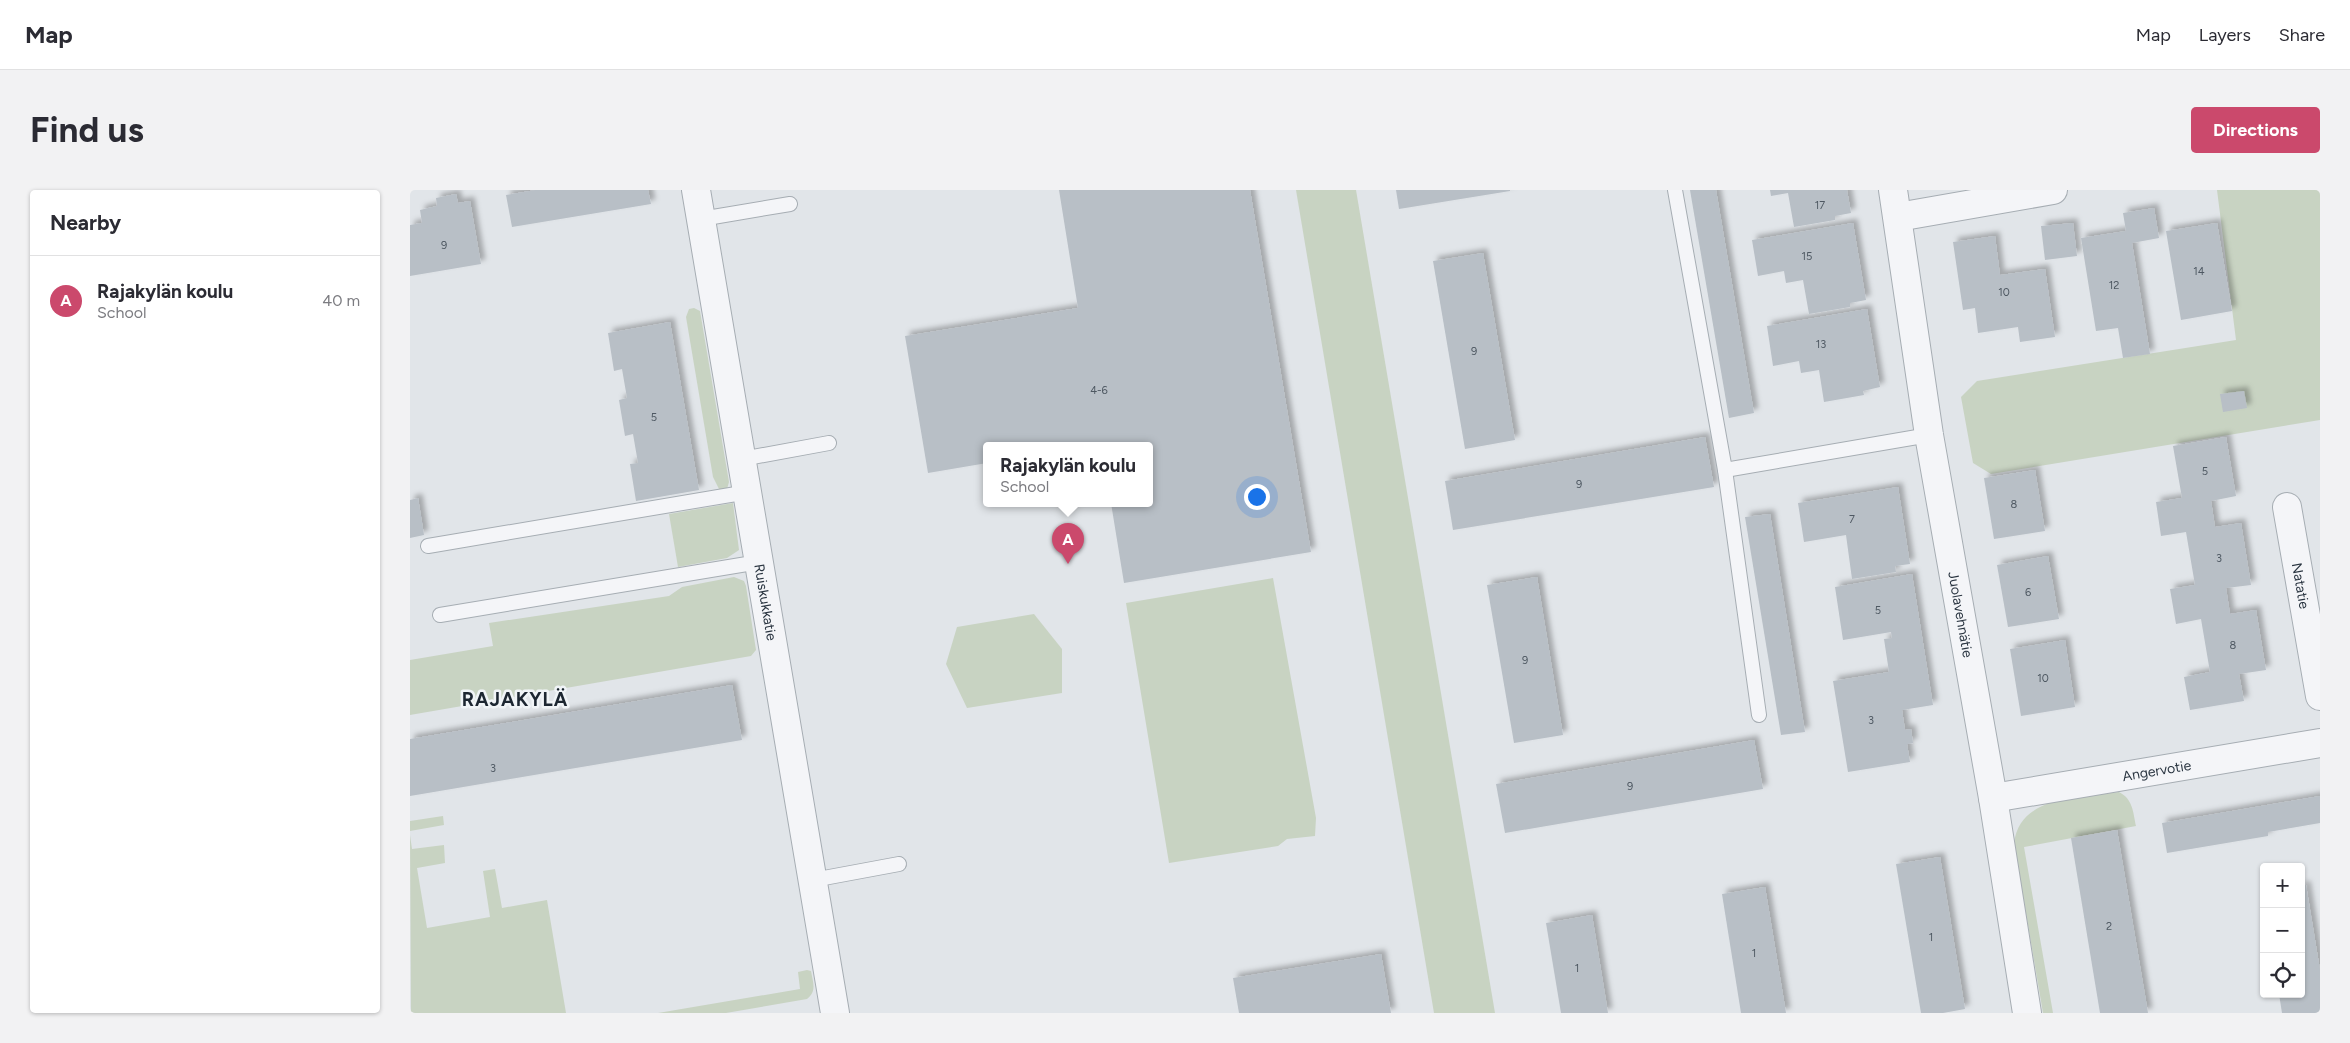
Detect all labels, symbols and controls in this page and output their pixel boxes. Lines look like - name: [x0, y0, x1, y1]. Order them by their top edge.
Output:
- text: Map: [25, 20, 73, 49]
- text: Map: [2136, 24, 2171, 46]
- text: Layers: [2199, 24, 2251, 46]
- text: Share: [2279, 24, 2325, 46]
- button: Directions: [2191, 107, 2320, 153]
- text: Find us: [30, 109, 144, 151]
- house number: 17: [1815, 199, 1825, 212]
- text: Nearby: [50, 210, 121, 235]
- house number: 9: [441, 239, 447, 252]
- house number: 15: [1802, 250, 1812, 263]
- house number: 14: [2193, 265, 2205, 278]
- house number: 12: [2109, 279, 2119, 292]
- text: Rajakylän koulu: [97, 280, 233, 303]
- house number: 10: [1998, 286, 2010, 299]
- text: A: [60, 291, 72, 310]
- text: 40 m: [322, 291, 360, 310]
- text: School: [97, 303, 147, 322]
- house number: 13: [1816, 338, 1826, 351]
- house number: 9: [1471, 345, 1477, 358]
- house number: 4-6: [1090, 384, 1108, 397]
- house number: 5: [651, 411, 657, 424]
- popup: [983, 442, 1153, 507]
- text: Rajakylän koulu: [1000, 454, 1136, 477]
- house number: 5: [2202, 465, 2208, 478]
- text: School: [1000, 477, 1049, 496]
- house number: 9: [1576, 478, 1582, 491]
- your location: [1244, 484, 1270, 510]
- house number: 8: [2011, 498, 2018, 511]
- house number: 7: [1849, 513, 1855, 526]
- pin: A: [1052, 523, 1084, 564]
- house number: 3: [2216, 552, 2222, 565]
- street label: Natatie: [2288, 561, 2313, 611]
- street label: Ruiskukkatie: [751, 562, 781, 642]
- street label: Juolavehnätie: [1945, 570, 1977, 659]
- house number: 6: [2025, 586, 2031, 599]
- house number: 5: [1875, 604, 1881, 617]
- house number: 8: [2230, 639, 2237, 652]
- house number: 9: [1522, 654, 1528, 667]
- house number: 10: [2037, 672, 2049, 685]
- district label: RAJAKYLÄ: [462, 688, 568, 711]
- house number: 3: [1868, 714, 1874, 727]
- street label: Angervotie: [2121, 756, 2193, 785]
- house number: 3: [490, 762, 496, 775]
- house number: 9: [1627, 780, 1633, 793]
- map controls: [2260, 863, 2305, 998]
- button: +: [2260, 863, 2305, 908]
- button: −: [2260, 908, 2305, 953]
- house number: 2: [2106, 920, 2112, 933]
- house number: 1: [1929, 931, 1933, 944]
- house number: 1: [1752, 947, 1756, 960]
- button: locate: [2260, 953, 2305, 998]
- house number: 1: [1575, 962, 1579, 975]

